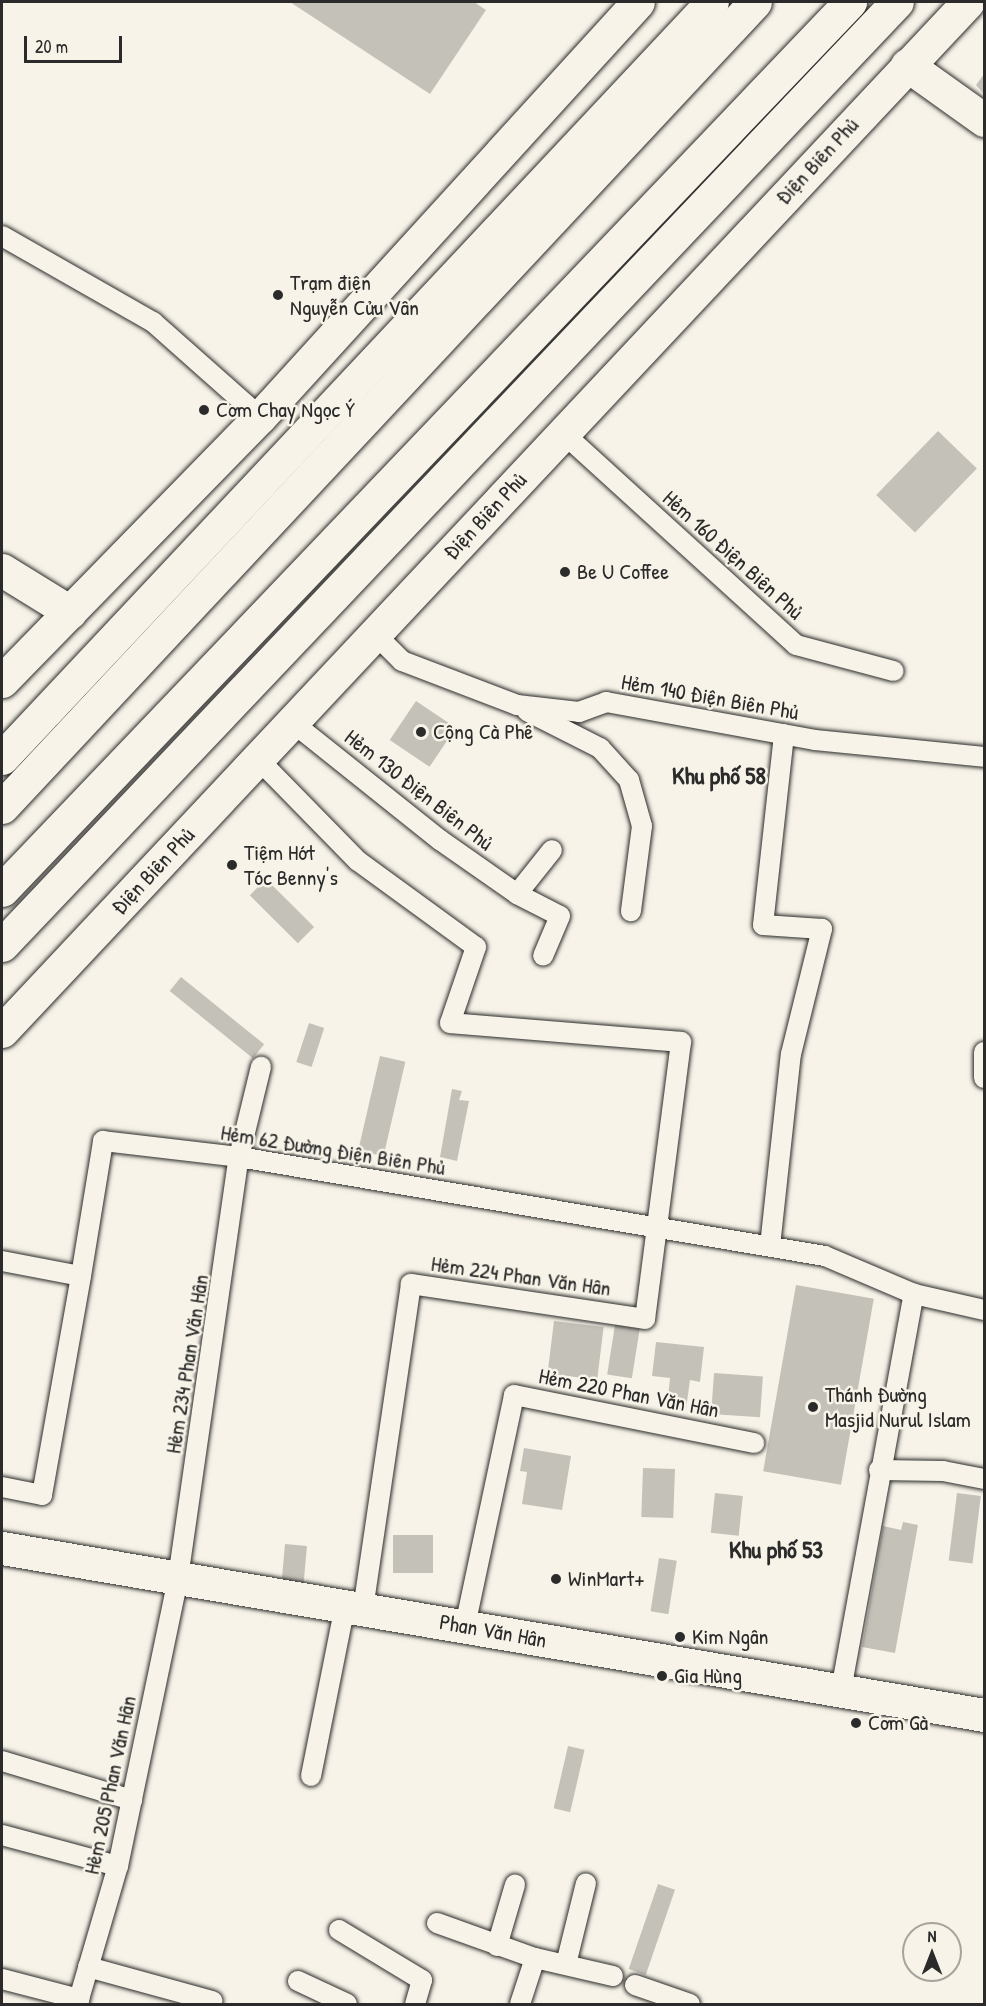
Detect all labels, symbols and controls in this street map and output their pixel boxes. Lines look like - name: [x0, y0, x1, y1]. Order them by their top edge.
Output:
- scale bar: [27, 24, 124, 62]
- text: 20 m: [35, 34, 68, 59]
- street label: Điện Biên Phủ: [770, 112, 864, 210]
- place label: Trạm điện Nguyễn Cửu Vân: [290, 269, 419, 320]
- marker: Trạm điện Nguyễn Cửu Vân: [271, 288, 285, 302]
- place label: Cơm Chay Ngọc Ý: [216, 397, 355, 423]
- marker: Cơm Chay Ngọc Ý: [197, 403, 211, 417]
- street label: Điện Biên Phủ: [438, 467, 532, 565]
- street label: Hẻm 160 Điện Biên Phủ: [657, 485, 809, 625]
- place label: Be U Coffee: [577, 559, 669, 585]
- marker: Be U Coffee: [558, 565, 572, 579]
- street label: Hẻm 140 Điện Biên Phủ: [619, 668, 801, 726]
- place label: Cộng Cà Phê: [433, 719, 533, 745]
- street label: Hẻm 130 Điện Biên Phủ: [340, 724, 498, 856]
- marker: Cộng Cà Phê: [414, 725, 428, 739]
- district label: Khu phố 58: [672, 762, 766, 790]
- street label: Điện Biên Phủ: [106, 822, 200, 920]
- place label: Tiệm Hớt Tóc Benny's: [244, 839, 338, 890]
- marker: Tiệm Hớt Tóc Benny's: [225, 858, 239, 872]
- street label: Hẻm 62 Đường Điện Biên Phủ: [219, 1119, 447, 1181]
- street label: Hẻm 224 Phan Văn Hân: [429, 1250, 613, 1302]
- street label: Hẻm 234 Phan Văn Hân: [160, 1273, 214, 1455]
- street label: Hẻm 220 Phan Văn Hân: [537, 1363, 721, 1423]
- place label: Thánh Đường Masjid Nurul Islam: [825, 1381, 971, 1432]
- marker: Thánh Đường Masjid Nurul Islam: [806, 1400, 820, 1414]
- district label: Khu phố 53: [729, 1536, 823, 1564]
- place label: WinMart+: [568, 1566, 645, 1592]
- marker: WinMart+: [549, 1572, 563, 1586]
- street label: Phan Văn Hân: [437, 1609, 549, 1653]
- place label: Kim Ngân: [692, 1624, 769, 1650]
- marker: Kim Ngân: [673, 1630, 687, 1644]
- place label: Gia Hùng: [674, 1663, 742, 1689]
- marker: Gia Hùng: [655, 1669, 669, 1683]
- street label: Hẻm 205 Phan Văn Hân: [78, 1693, 142, 1877]
- place label: Cơm Gà: [868, 1710, 928, 1736]
- marker: Cơm Gà: [849, 1716, 863, 1730]
- north arrow: [902, 1922, 962, 1982]
- text: N: [928, 1925, 936, 1947]

